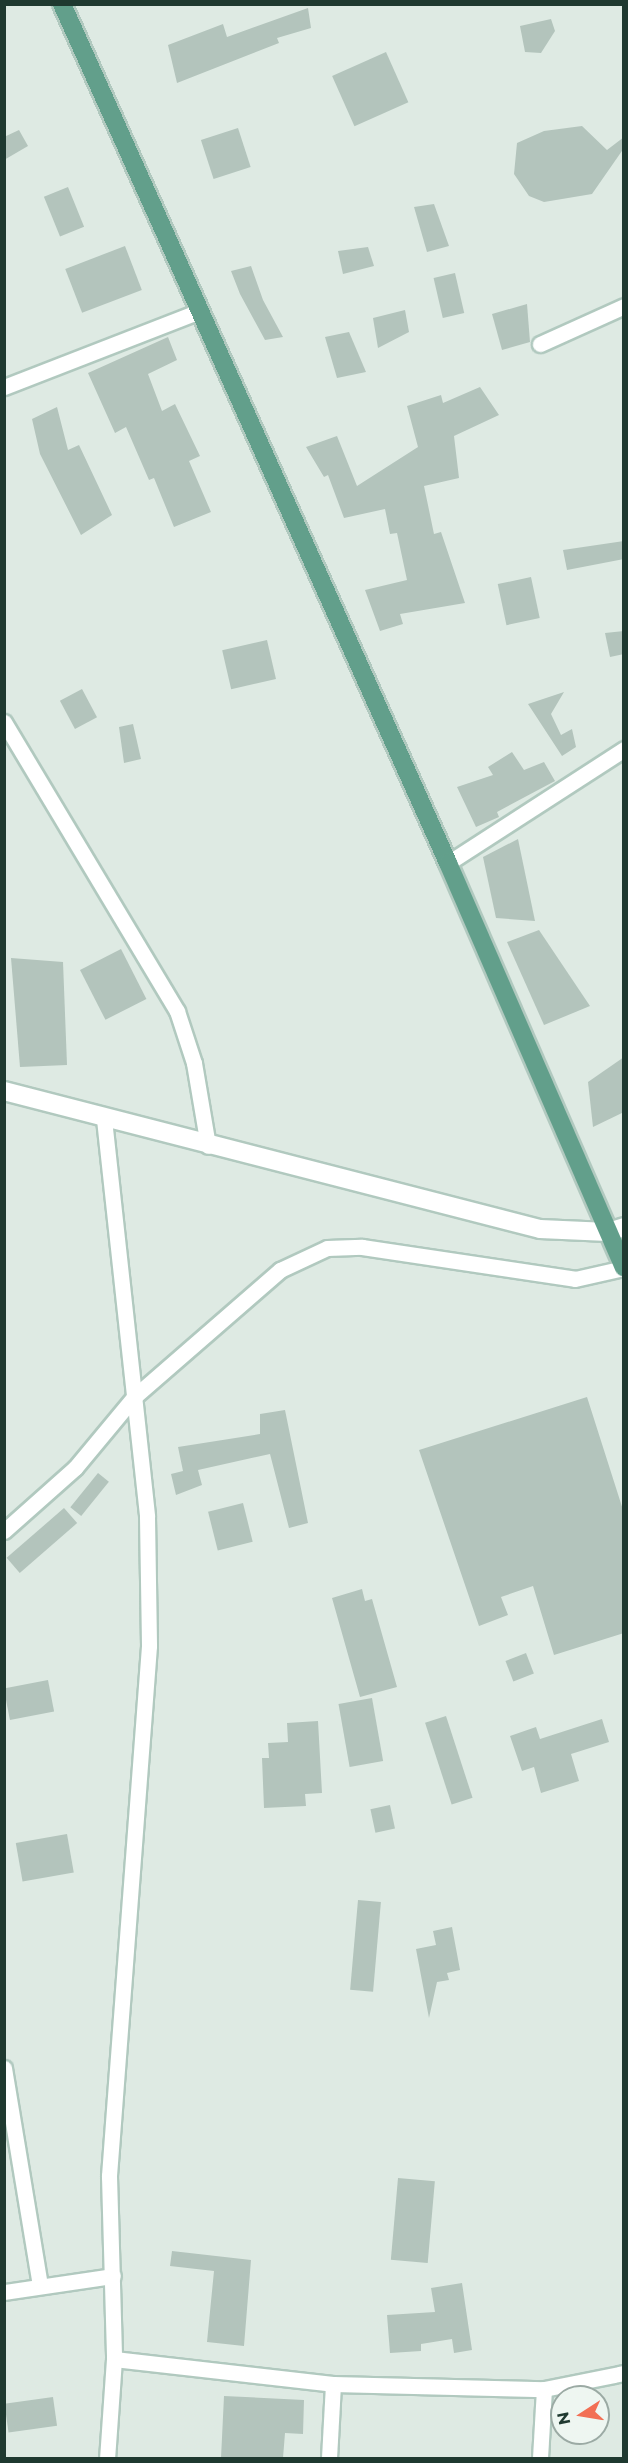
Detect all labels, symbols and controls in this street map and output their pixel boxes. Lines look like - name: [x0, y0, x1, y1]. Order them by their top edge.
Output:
- north arrow: [550, 2385, 610, 2445]
- text: N: [553, 2410, 574, 2427]

